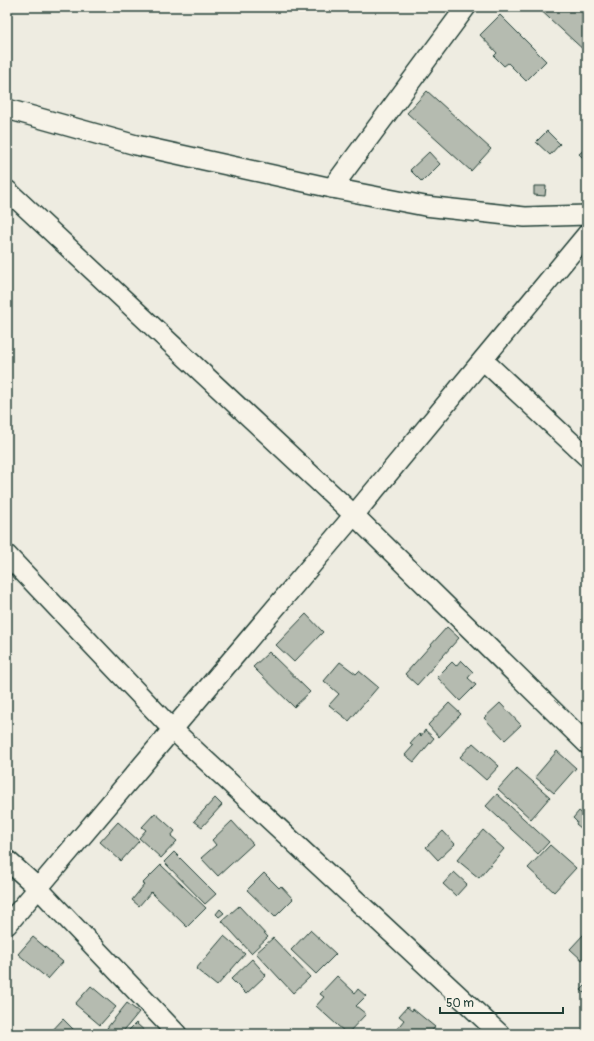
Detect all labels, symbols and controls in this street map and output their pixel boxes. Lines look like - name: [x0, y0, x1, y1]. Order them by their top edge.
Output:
- scale bar: [440, 989, 563, 1015]
- text: 50 m: [446, 996, 474, 1011]

